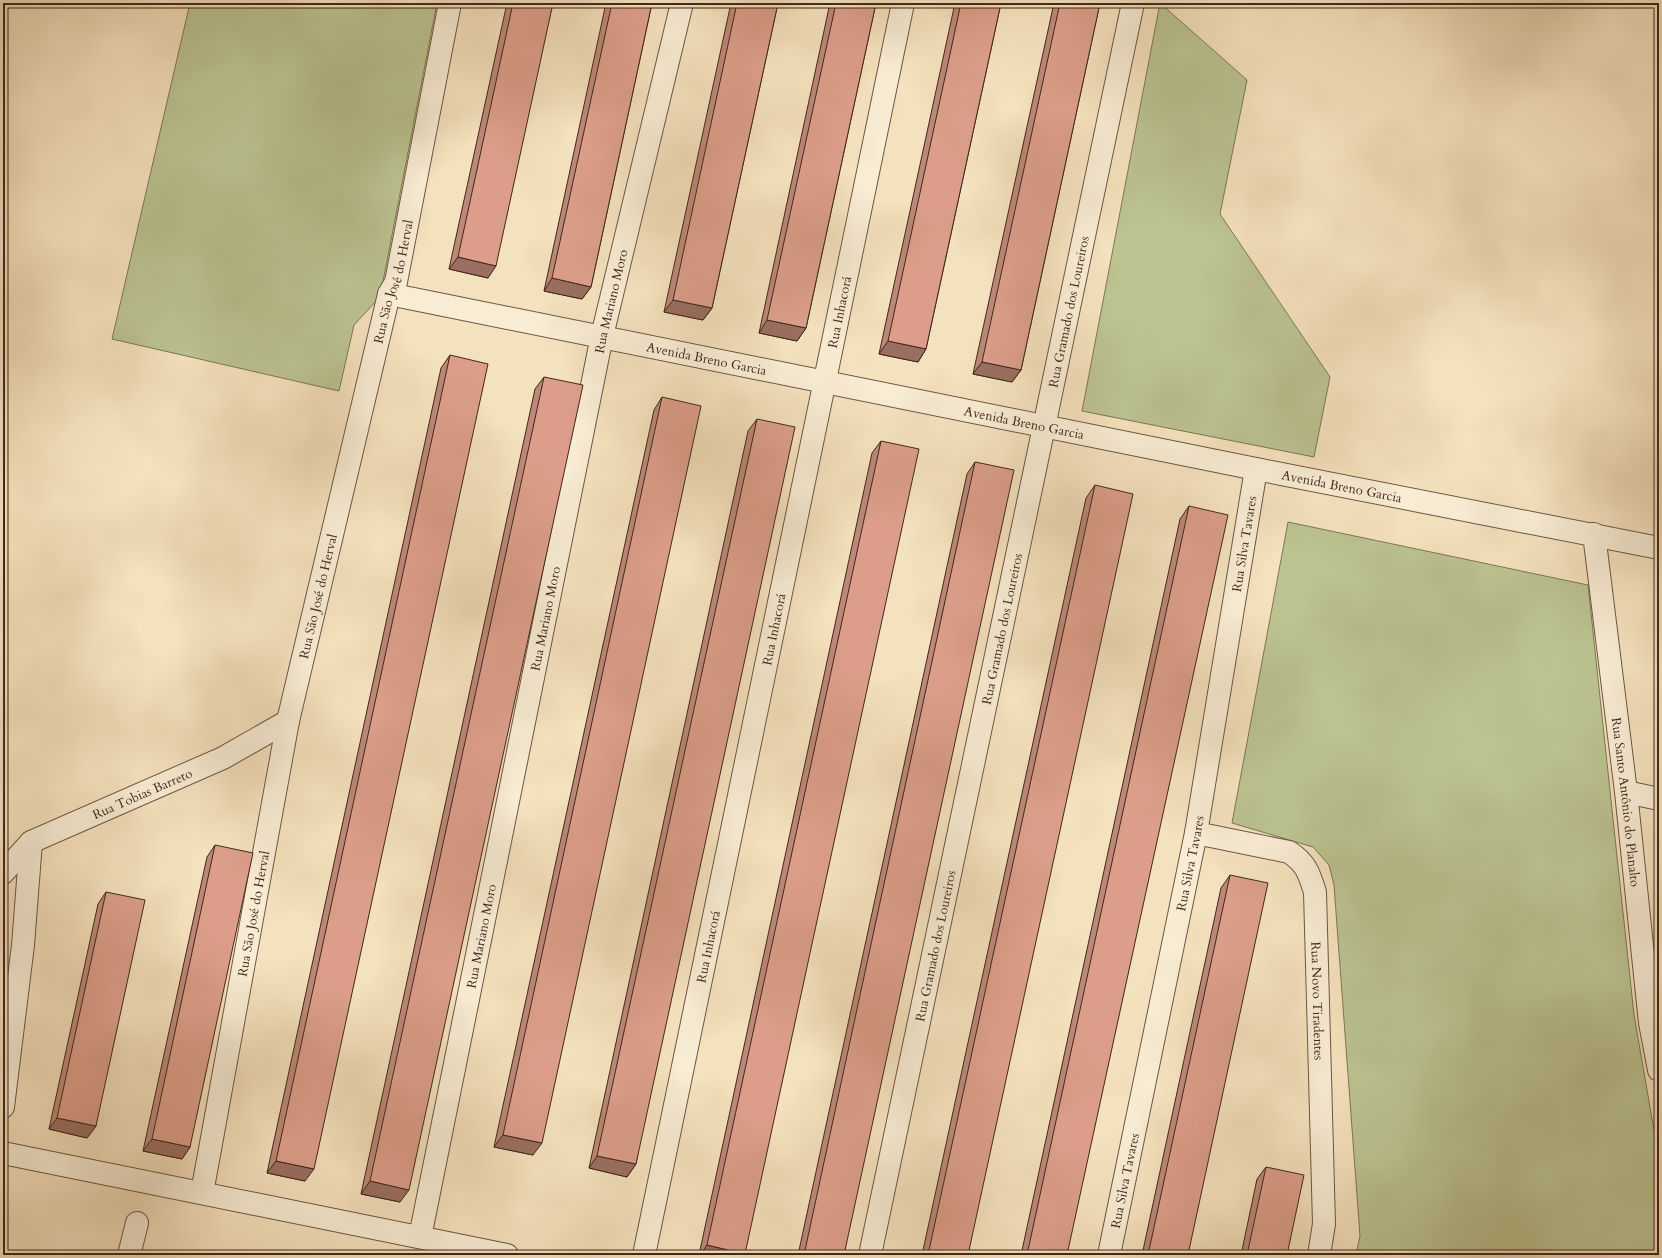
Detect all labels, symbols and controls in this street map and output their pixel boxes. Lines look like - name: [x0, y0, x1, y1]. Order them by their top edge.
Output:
- street label: Rua São José do Herval: [370, 218, 418, 345]
- street label: Rua Gramado dos Loureiros: [1044, 234, 1094, 389]
- street label: Rua Mariano Moro: [591, 248, 632, 355]
- street label: Rua Inhacorá: [824, 274, 856, 350]
- street label: Avenida Breno Garcia: [645, 338, 768, 380]
- street label: Avenida Breno Garcia: [962, 402, 1086, 444]
- street label: Avenida Breno Garcia: [1280, 466, 1404, 507]
- street label: Rua Silva Tavares: [1228, 495, 1261, 593]
- street label: Rua São José do Herval: [295, 532, 342, 661]
- street label: Rua Gramado dos Loureiros: [978, 552, 1027, 706]
- street label: Rua Mariano Moro: [527, 565, 565, 673]
- street label: Rua Inhacorá: [758, 591, 791, 667]
- street label: Rua Santo Antônio do Planalto: [1607, 716, 1644, 888]
- street label: Rua Tobias Barreto: [90, 765, 195, 824]
- street label: Rua Silva Tavares: [1172, 814, 1209, 913]
- street label: Rua São José do Herval: [234, 849, 274, 978]
- street label: Rua Gramado dos Loureiros: [911, 869, 961, 1023]
- street label: Rua Mariano Moro: [462, 882, 501, 990]
- street label: Rua Inhacorá: [693, 909, 725, 984]
- street label: Rua Novo Tiradentes: [1306, 941, 1328, 1061]
- street label: Rua Silva Tavares: [1107, 1132, 1144, 1230]

